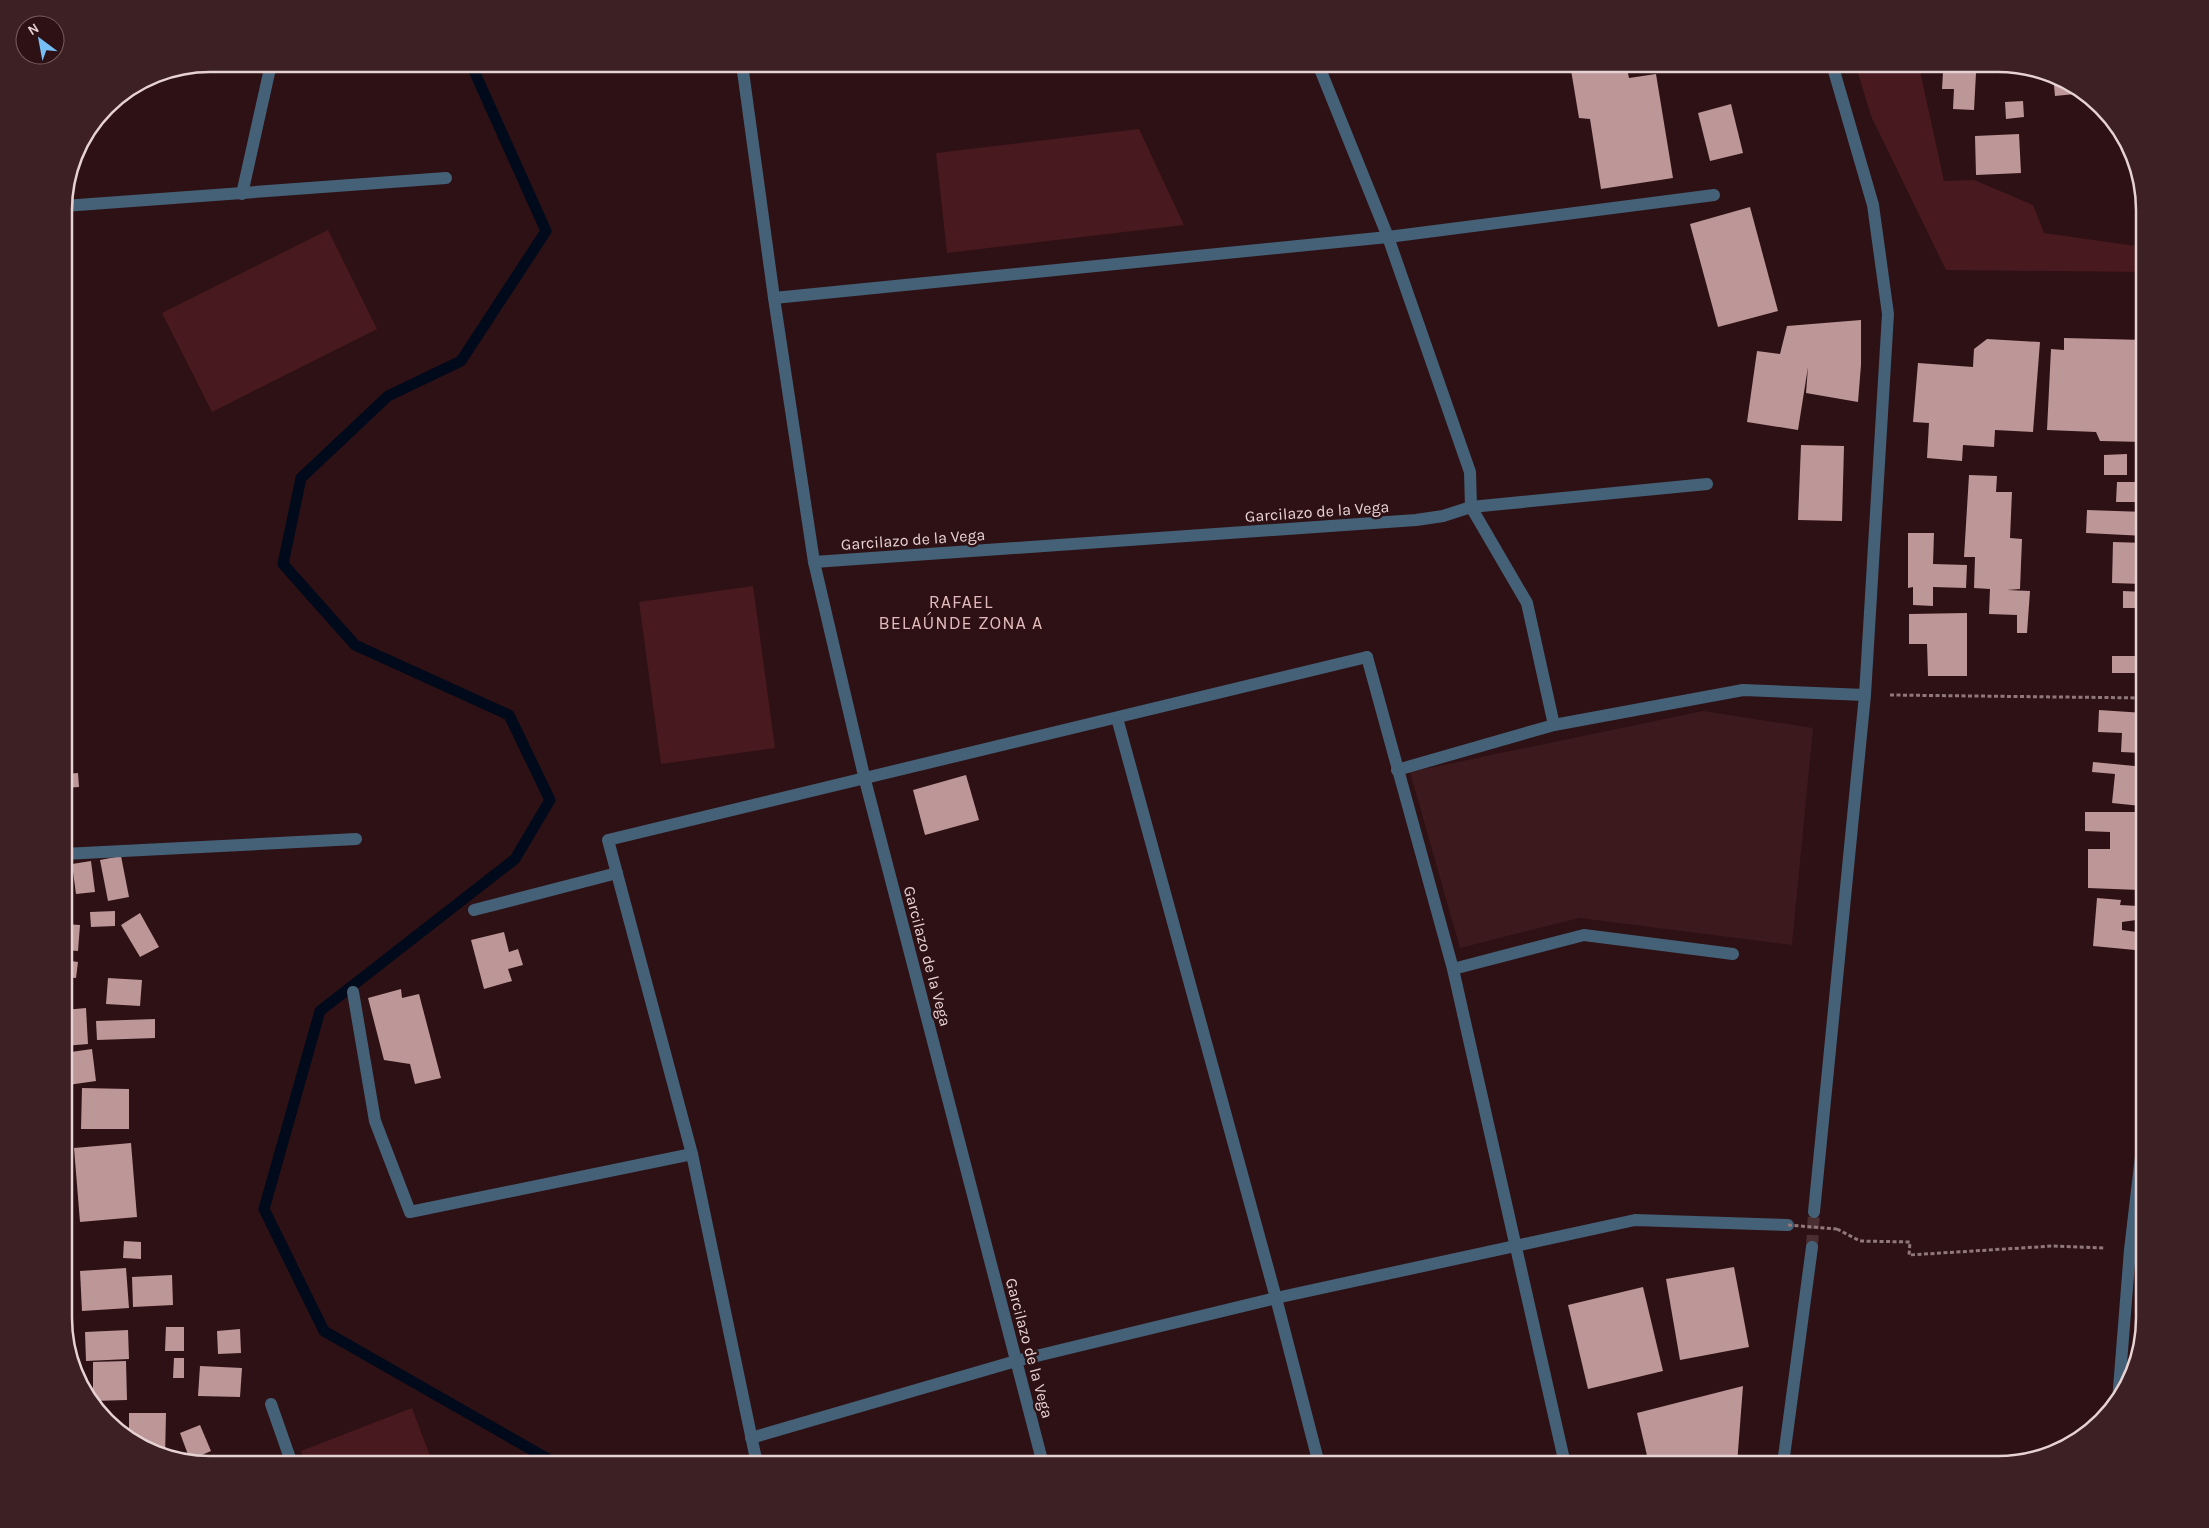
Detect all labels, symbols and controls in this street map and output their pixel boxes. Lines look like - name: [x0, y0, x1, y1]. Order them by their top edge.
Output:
- north arrow: [15, 15, 65, 65]
- text: N: [25, 20, 42, 39]
- street label: Garcilazo de la Vega: [1244, 497, 1390, 526]
- street label: Garcilazo de la Vega: [840, 525, 986, 554]
- district label: RAFAEL BELAÚNDE ZONA A: [879, 591, 1043, 634]
- street label: Garcilazo de la Vega: [900, 884, 955, 1028]
- street label: Garcilazo de la Vega: [1002, 1276, 1057, 1420]

